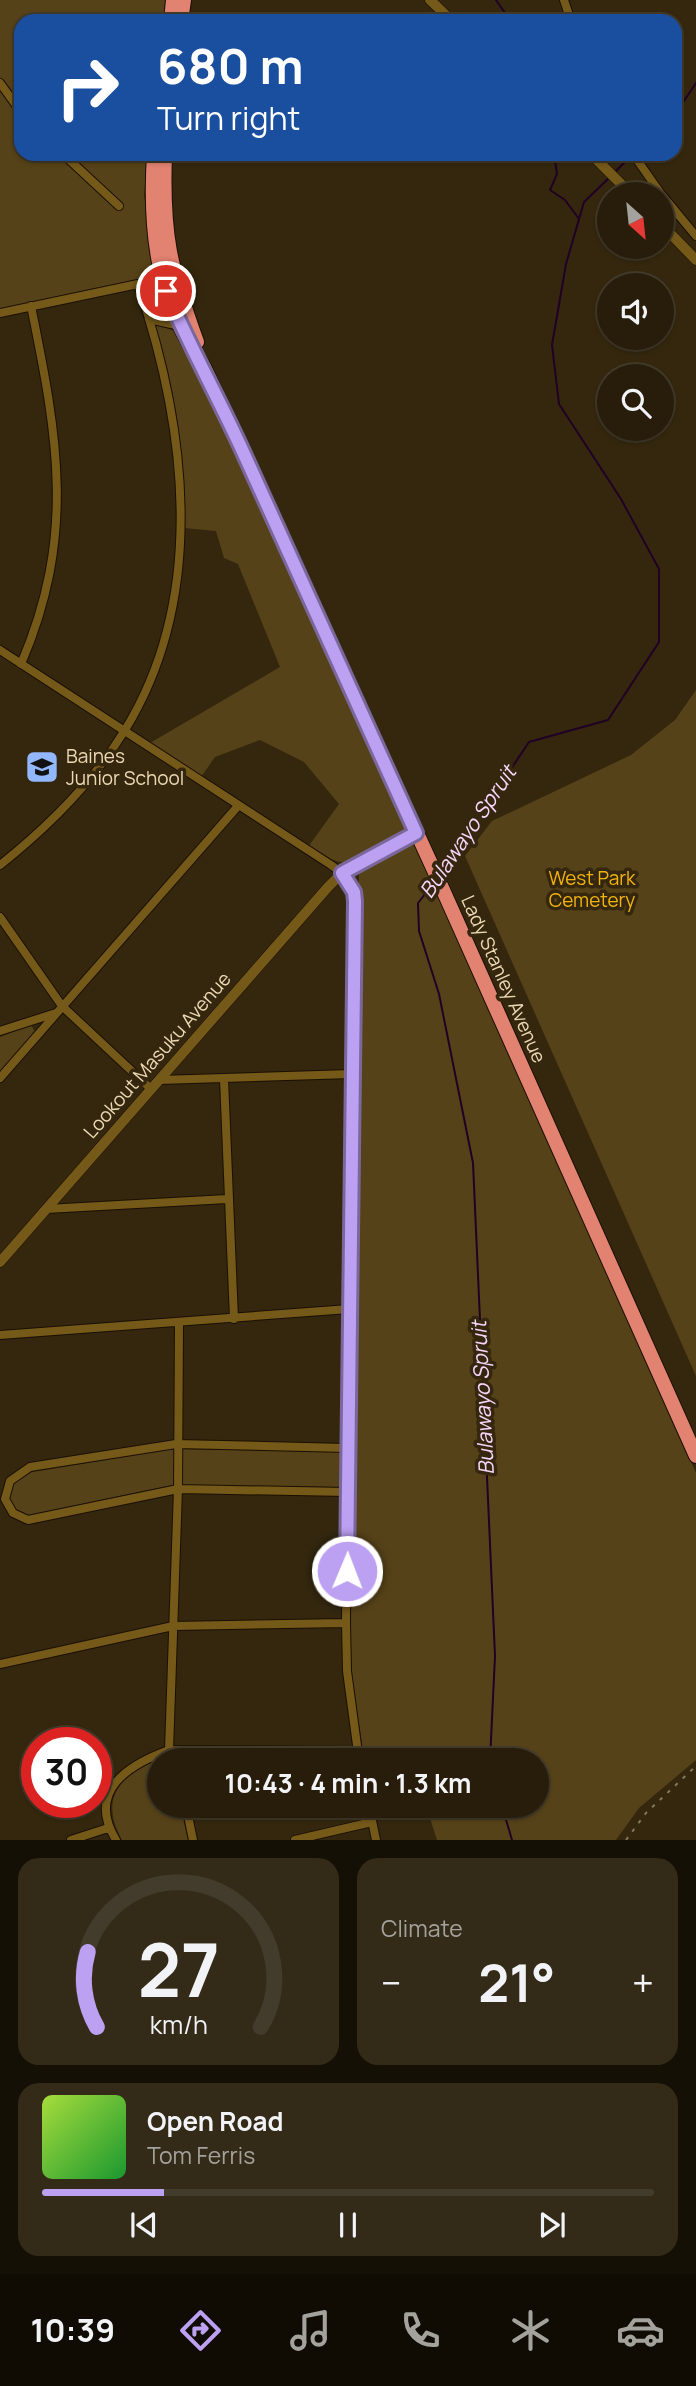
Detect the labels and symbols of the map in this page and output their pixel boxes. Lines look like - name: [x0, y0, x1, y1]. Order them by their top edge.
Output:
- north arrow: [597, 182, 674, 259]
- pin: [136, 261, 196, 321]
- place label: Baines Junior School: [66, 743, 184, 791]
- school or university icon: Baines Junior School: [23, 748, 61, 786]
- water label: Bulawayo Spruit: [412, 758, 523, 903]
- park label: West Park Cemetery: [549, 865, 636, 913]
- street label: Lady Stanley Avenue: [455, 891, 553, 1067]
- street label: Lookout Masuku Avenue: [77, 966, 237, 1144]
- water label: Bulawayo Spruit: [464, 1318, 500, 1476]
- position arrow: [310, 1534, 384, 1608]
- speed limit sign: 30: [21, 1727, 112, 1818]

